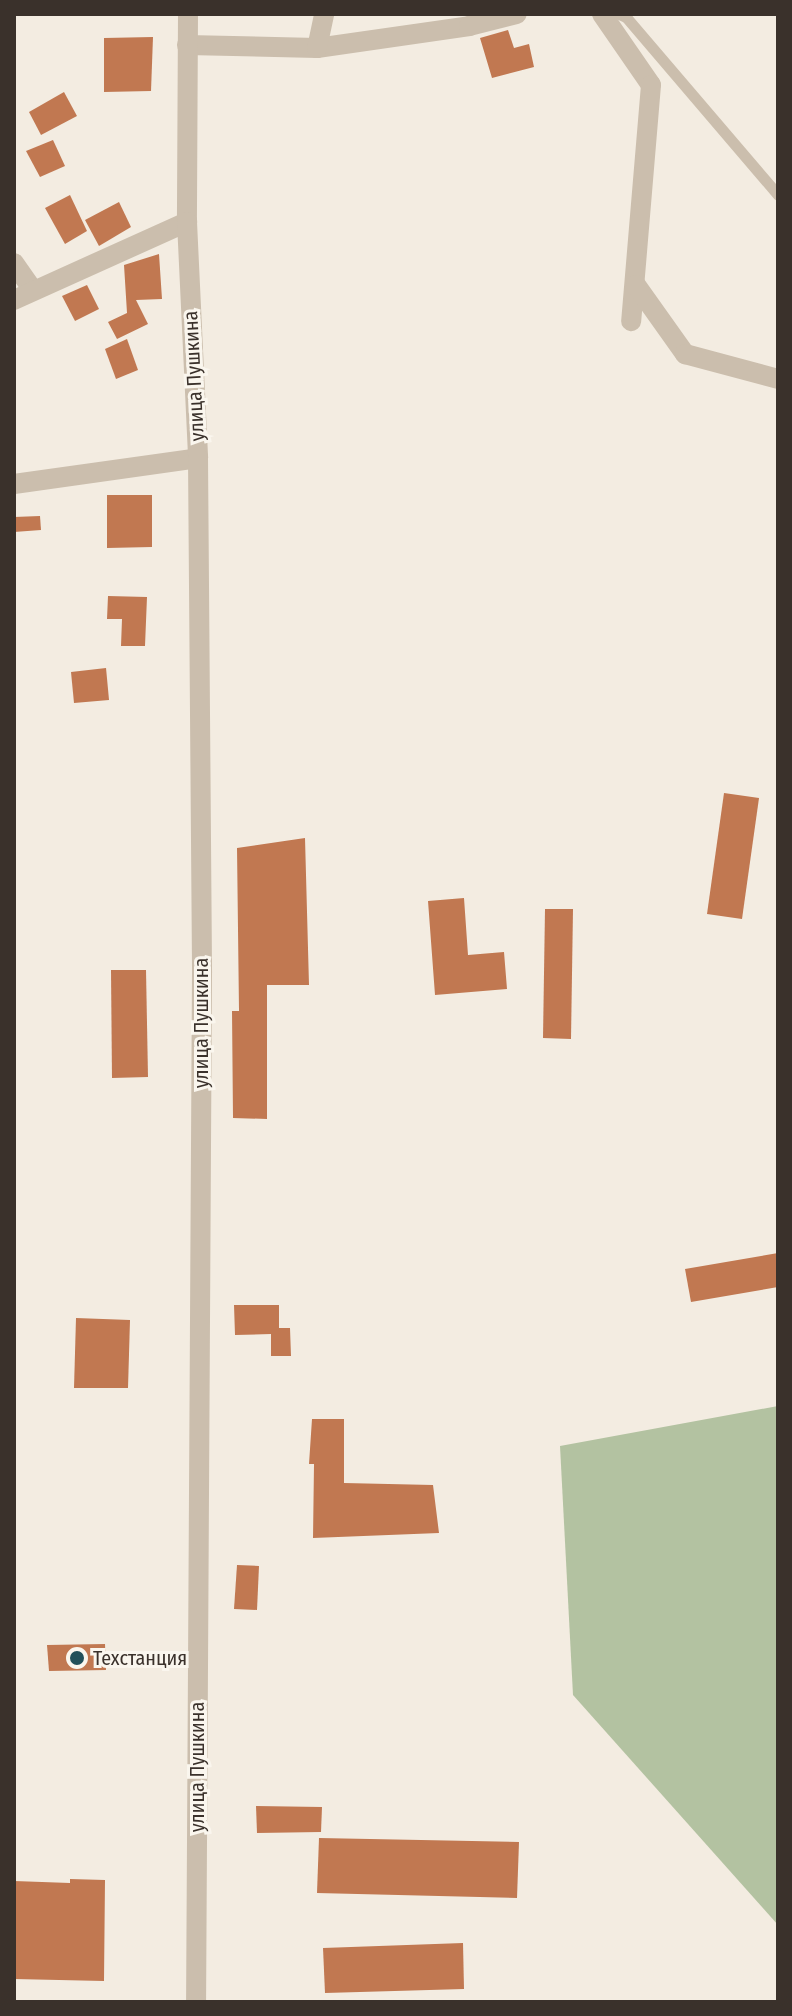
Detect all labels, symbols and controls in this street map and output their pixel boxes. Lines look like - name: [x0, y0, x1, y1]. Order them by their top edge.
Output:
- street label: улица Пушкина: [179, 310, 209, 442]
- street label: улица Пушкина: [189, 958, 213, 1088]
- place label: Техстанция: [93, 1646, 187, 1670]
- marker: Техстанция: [68, 1649, 86, 1667]
- street label: улица Пушкина: [185, 1702, 209, 1832]

